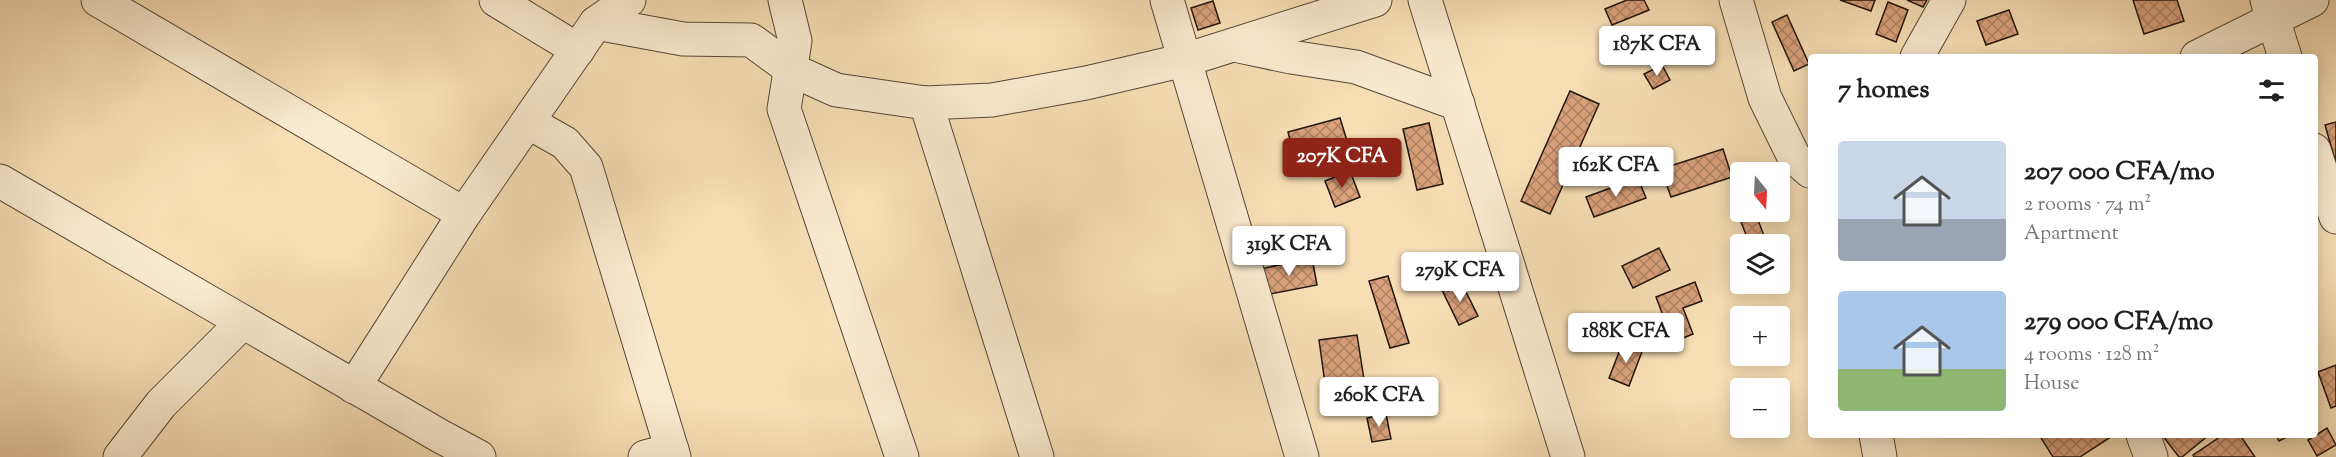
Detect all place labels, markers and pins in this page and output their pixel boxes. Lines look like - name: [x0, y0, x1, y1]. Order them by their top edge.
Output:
- pin: 187K CFA: [1595, 26, 1719, 77]
- pin: 207K CFA: [1280, 138, 1404, 189]
- pin: 162K CFA: [1554, 147, 1678, 198]
- pin: 319K CFA: [1227, 226, 1351, 277]
- pin: 279K CFA: [1398, 252, 1522, 303]
- pin: 188K CFA: [1564, 313, 1688, 364]
- pin: 260K CFA: [1317, 377, 1441, 428]

